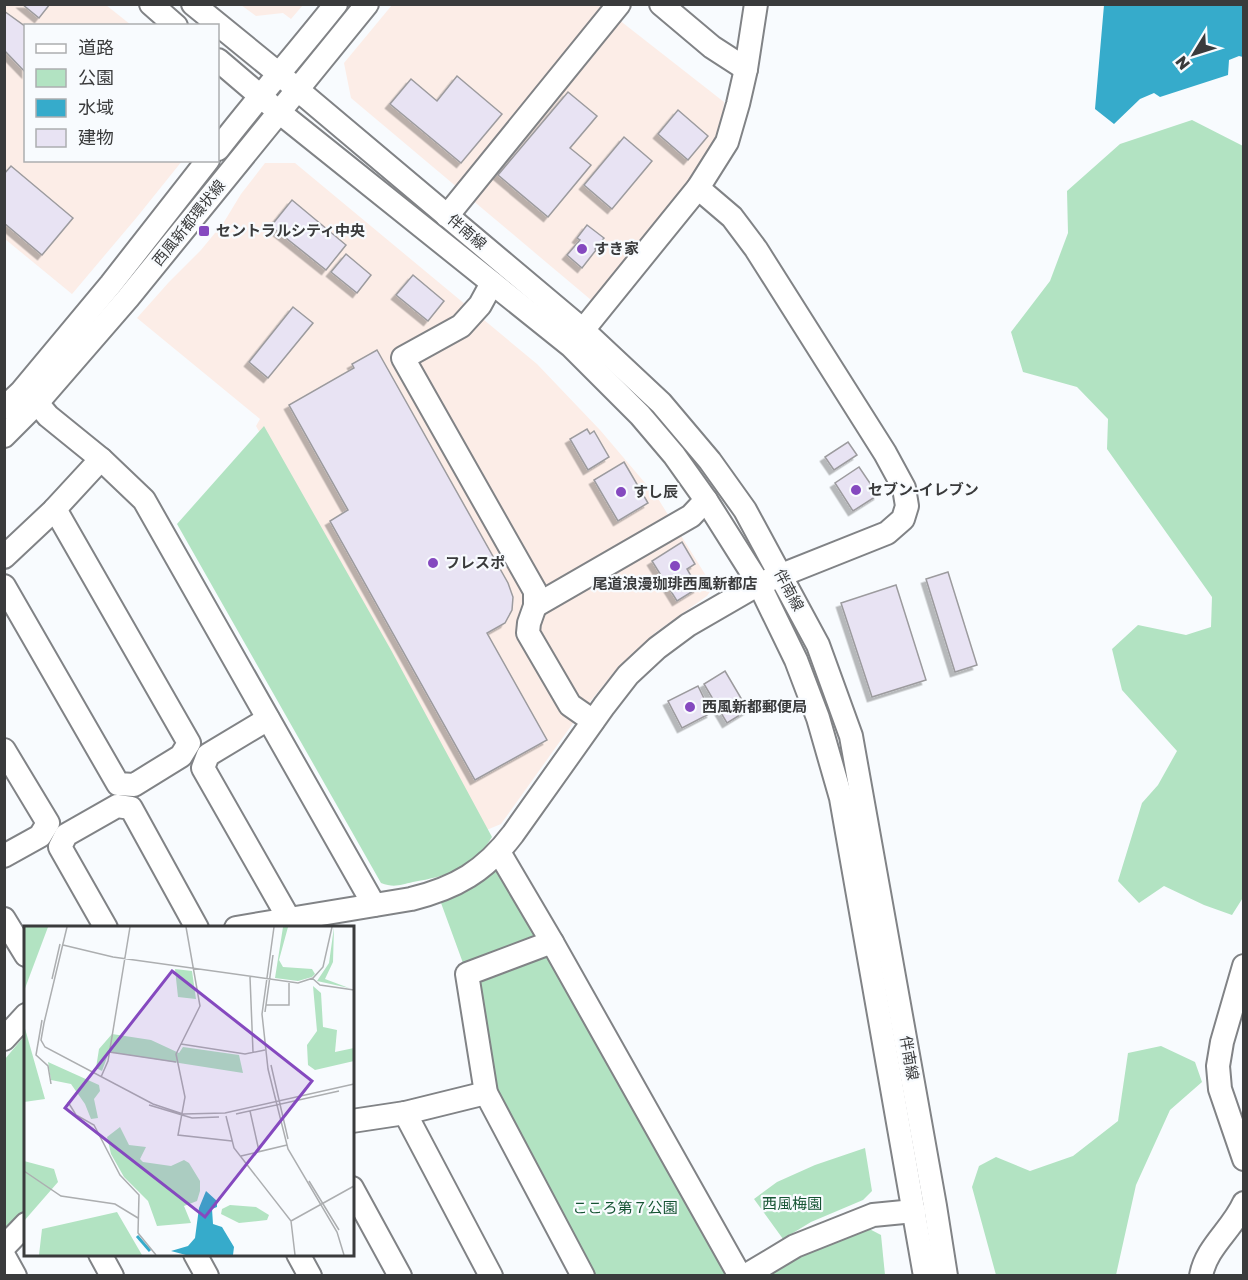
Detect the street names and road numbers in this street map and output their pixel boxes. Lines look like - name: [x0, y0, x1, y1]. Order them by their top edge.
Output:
- street label: 西風新都環状線: [148, 176, 228, 269]
- street label: 伴南線: [445, 210, 491, 253]
- street label: 伴南線: [771, 565, 808, 614]
- street label: 伴南線: [897, 1034, 923, 1082]

